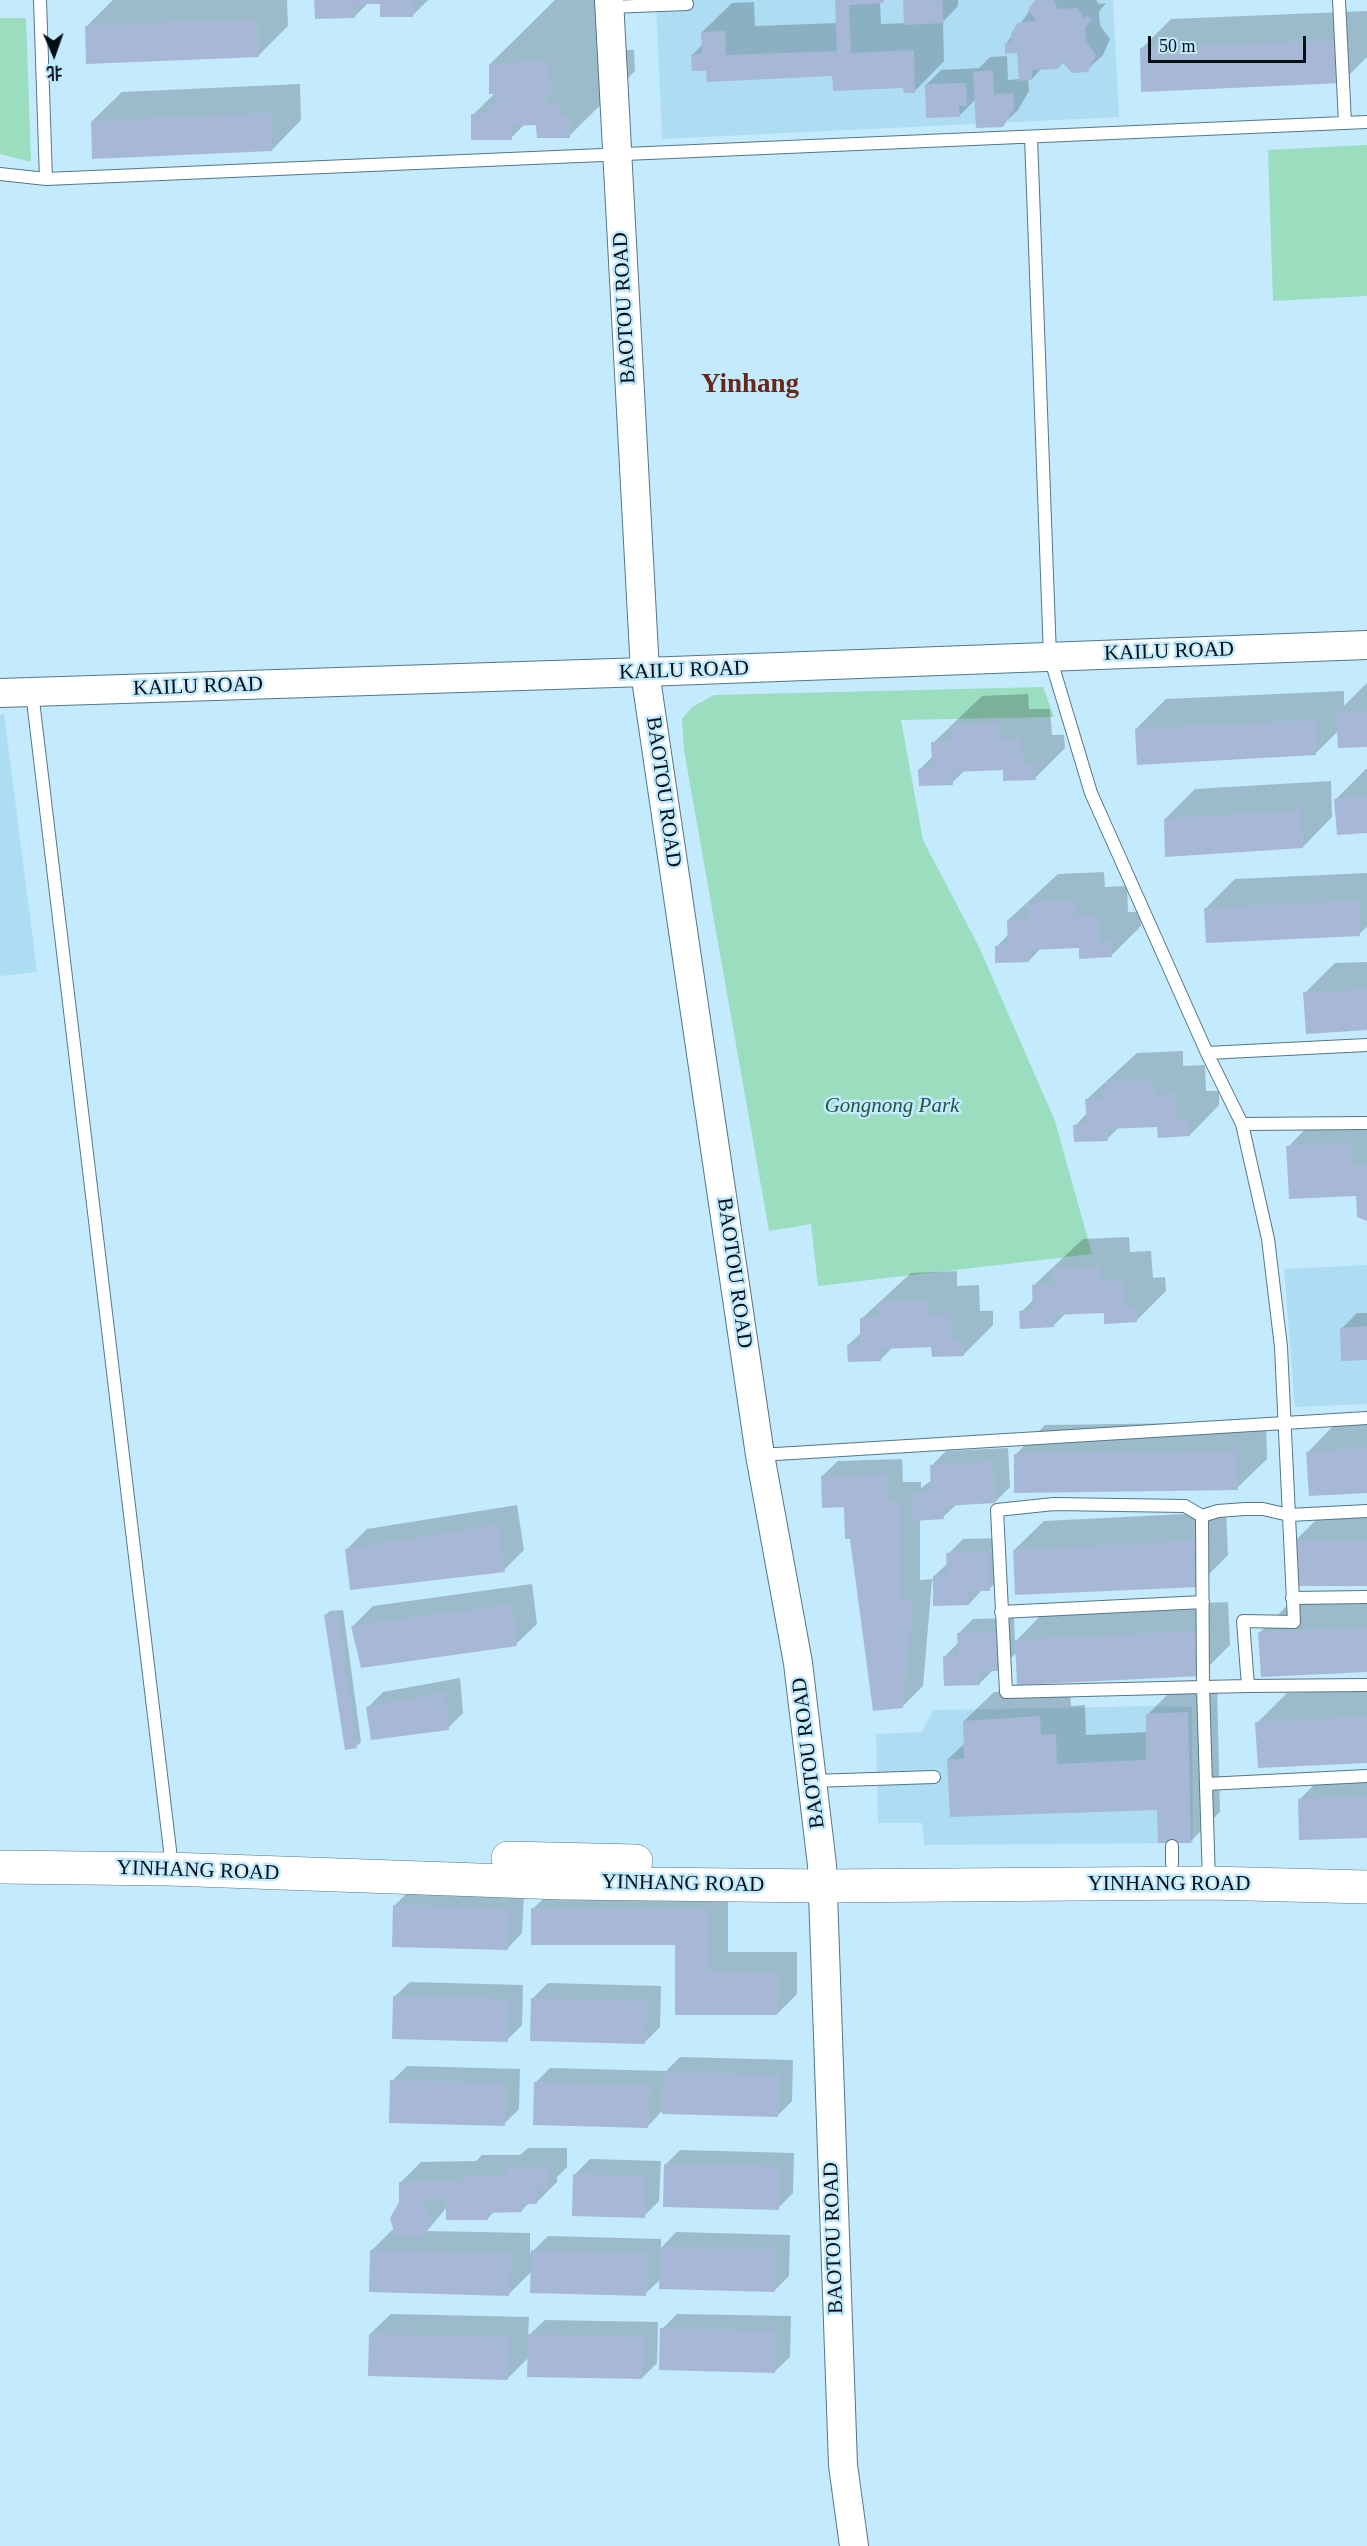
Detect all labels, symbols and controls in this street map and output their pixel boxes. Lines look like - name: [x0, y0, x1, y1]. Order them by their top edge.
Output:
- north arrow: [24, 24, 84, 84]
- scale bar: [1151, 24, 1308, 62]
- text: 50 m: [1159, 36, 1196, 56]
- text: 北: [46, 64, 63, 81]
- street label: BAOTOU ROAD: [608, 232, 642, 384]
- district label: Yinhang: [701, 369, 799, 401]
- street label: KAILU ROAD: [1104, 637, 1234, 667]
- street label: KAILU ROAD: [619, 656, 749, 686]
- street label: KAILU ROAD: [133, 672, 263, 702]
- street label: BAOTOU ROAD: [640, 715, 686, 869]
- park label: Gongnong Park: [825, 1093, 959, 1119]
- street label: BAOTOU ROAD: [711, 1196, 757, 1350]
- street label: BAOTOU ROAD: [787, 1676, 831, 1830]
- street label: YINHANG ROAD: [116, 1856, 280, 1886]
- street label: YINHANG ROAD: [601, 1870, 765, 1898]
- street label: YINHANG ROAD: [1088, 1871, 1250, 1897]
- street label: BAOTOU ROAD: [819, 2162, 849, 2314]

